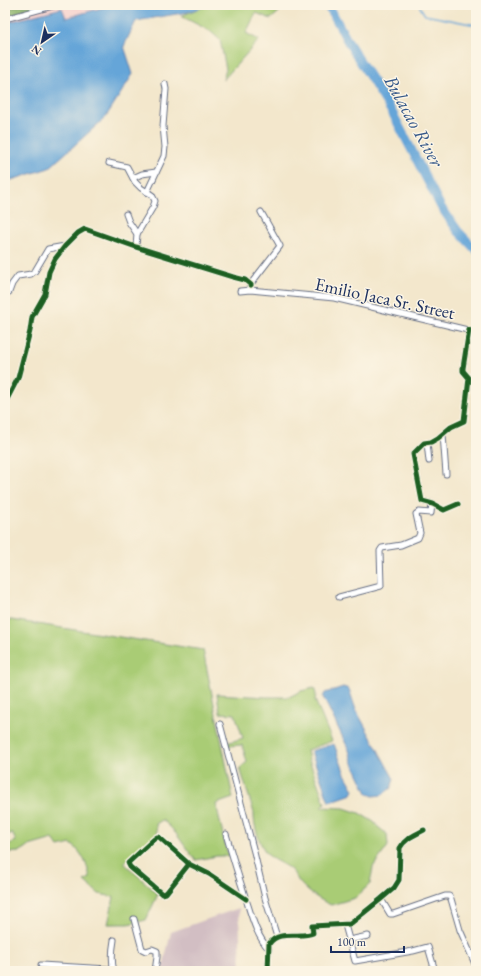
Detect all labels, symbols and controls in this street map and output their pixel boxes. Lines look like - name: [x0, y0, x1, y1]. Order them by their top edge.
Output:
- north arrow: [22, 22, 62, 62]
- text: N: [29, 42, 44, 59]
- water label: Bulacao River: [378, 70, 450, 172]
- street label: Emilio Jaca Sr. Street: [313, 272, 457, 324]
- scale bar: [331, 928, 404, 954]
- text: 100 m: [337, 934, 367, 950]

